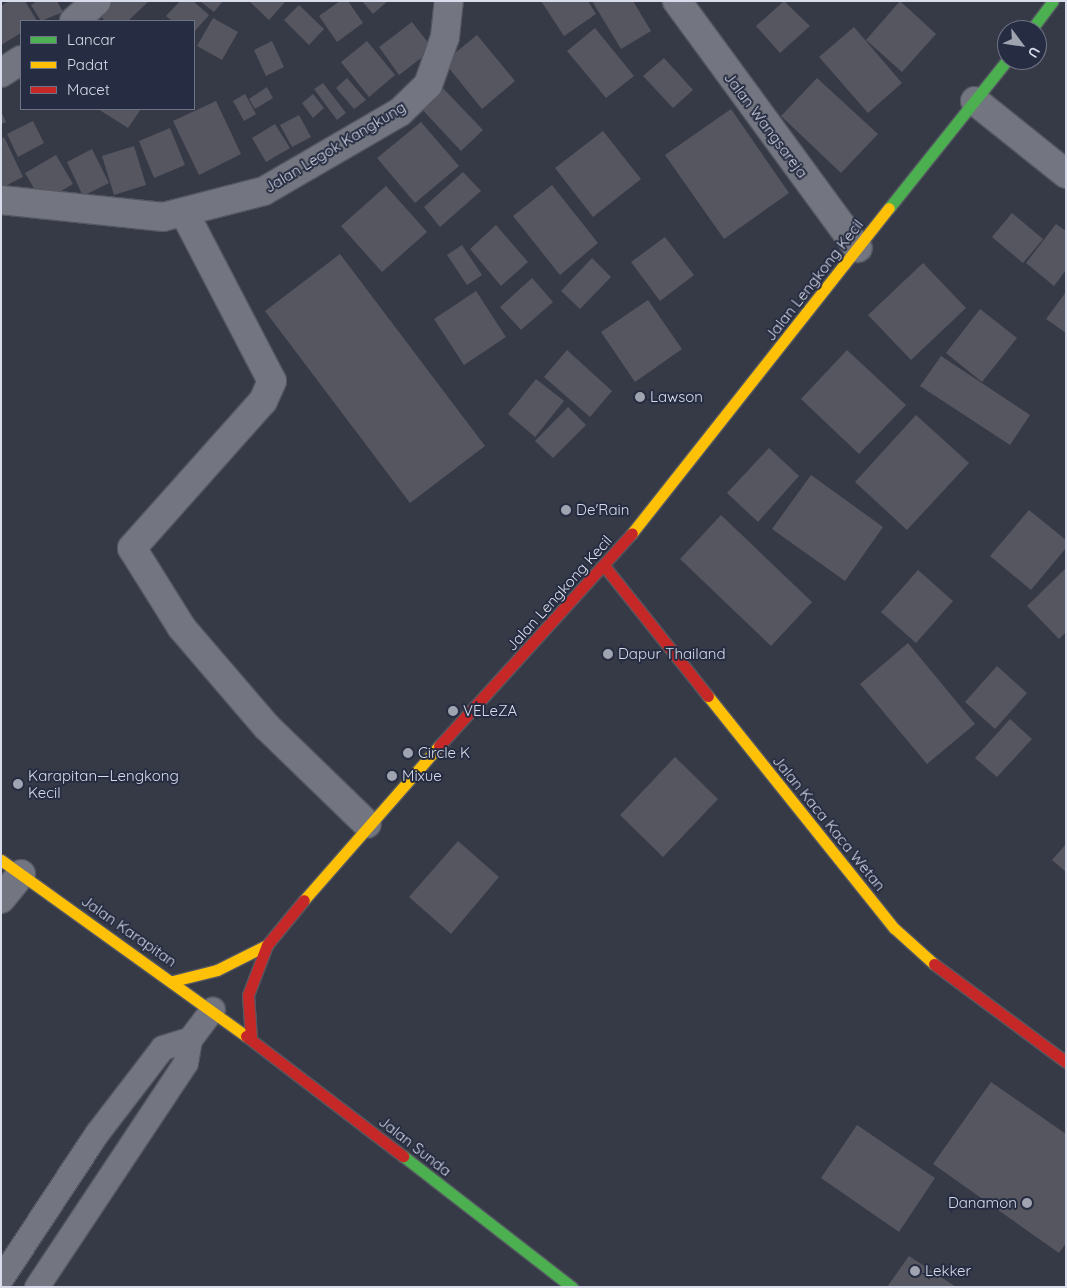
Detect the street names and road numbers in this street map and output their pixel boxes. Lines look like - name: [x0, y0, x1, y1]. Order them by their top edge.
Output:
- street label: Jalan Wangsareja: [720, 69, 812, 181]
- street label: Jalan Legok Kangkung: [261, 98, 409, 196]
- street label: Jalan Lengkong Kecil: [761, 216, 867, 344]
- street label: Jalan Lengkong Kecil: [502, 532, 616, 654]
- street label: Jalan Kaca Kaca Wetan: [769, 752, 889, 894]
- street label: Jalan Karapitan: [78, 892, 180, 970]
- street label: Jalan Sunda: [375, 1112, 455, 1180]

